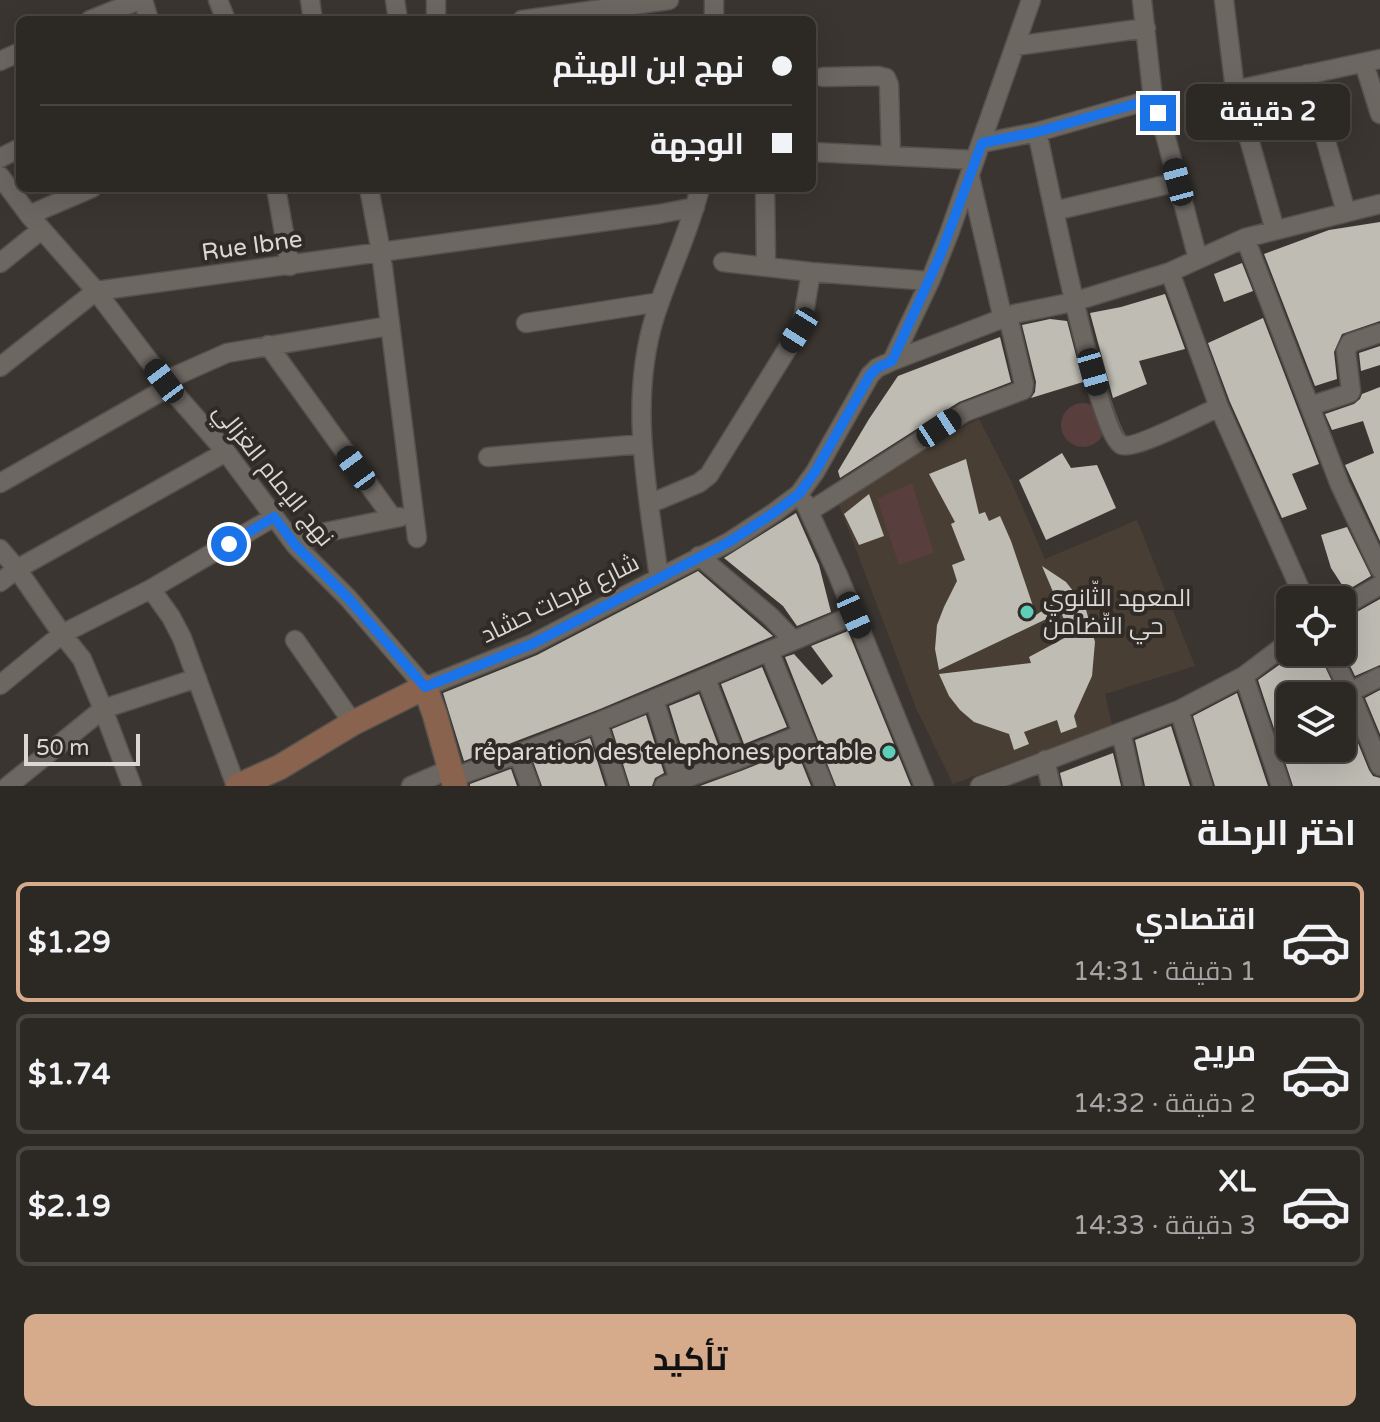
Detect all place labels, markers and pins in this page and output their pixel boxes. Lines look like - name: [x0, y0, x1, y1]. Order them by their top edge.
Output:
- place label: المعهد الثّانوي حي التّضامن: [1043, 580, 1191, 645]
- marker: المعهد الثّانوي حي التّضامن: [1018, 603, 1036, 621]
- place label: réparation des telephones portable: [474, 738, 873, 767]
- marker: réparation des telephones portable: [880, 743, 898, 761]

